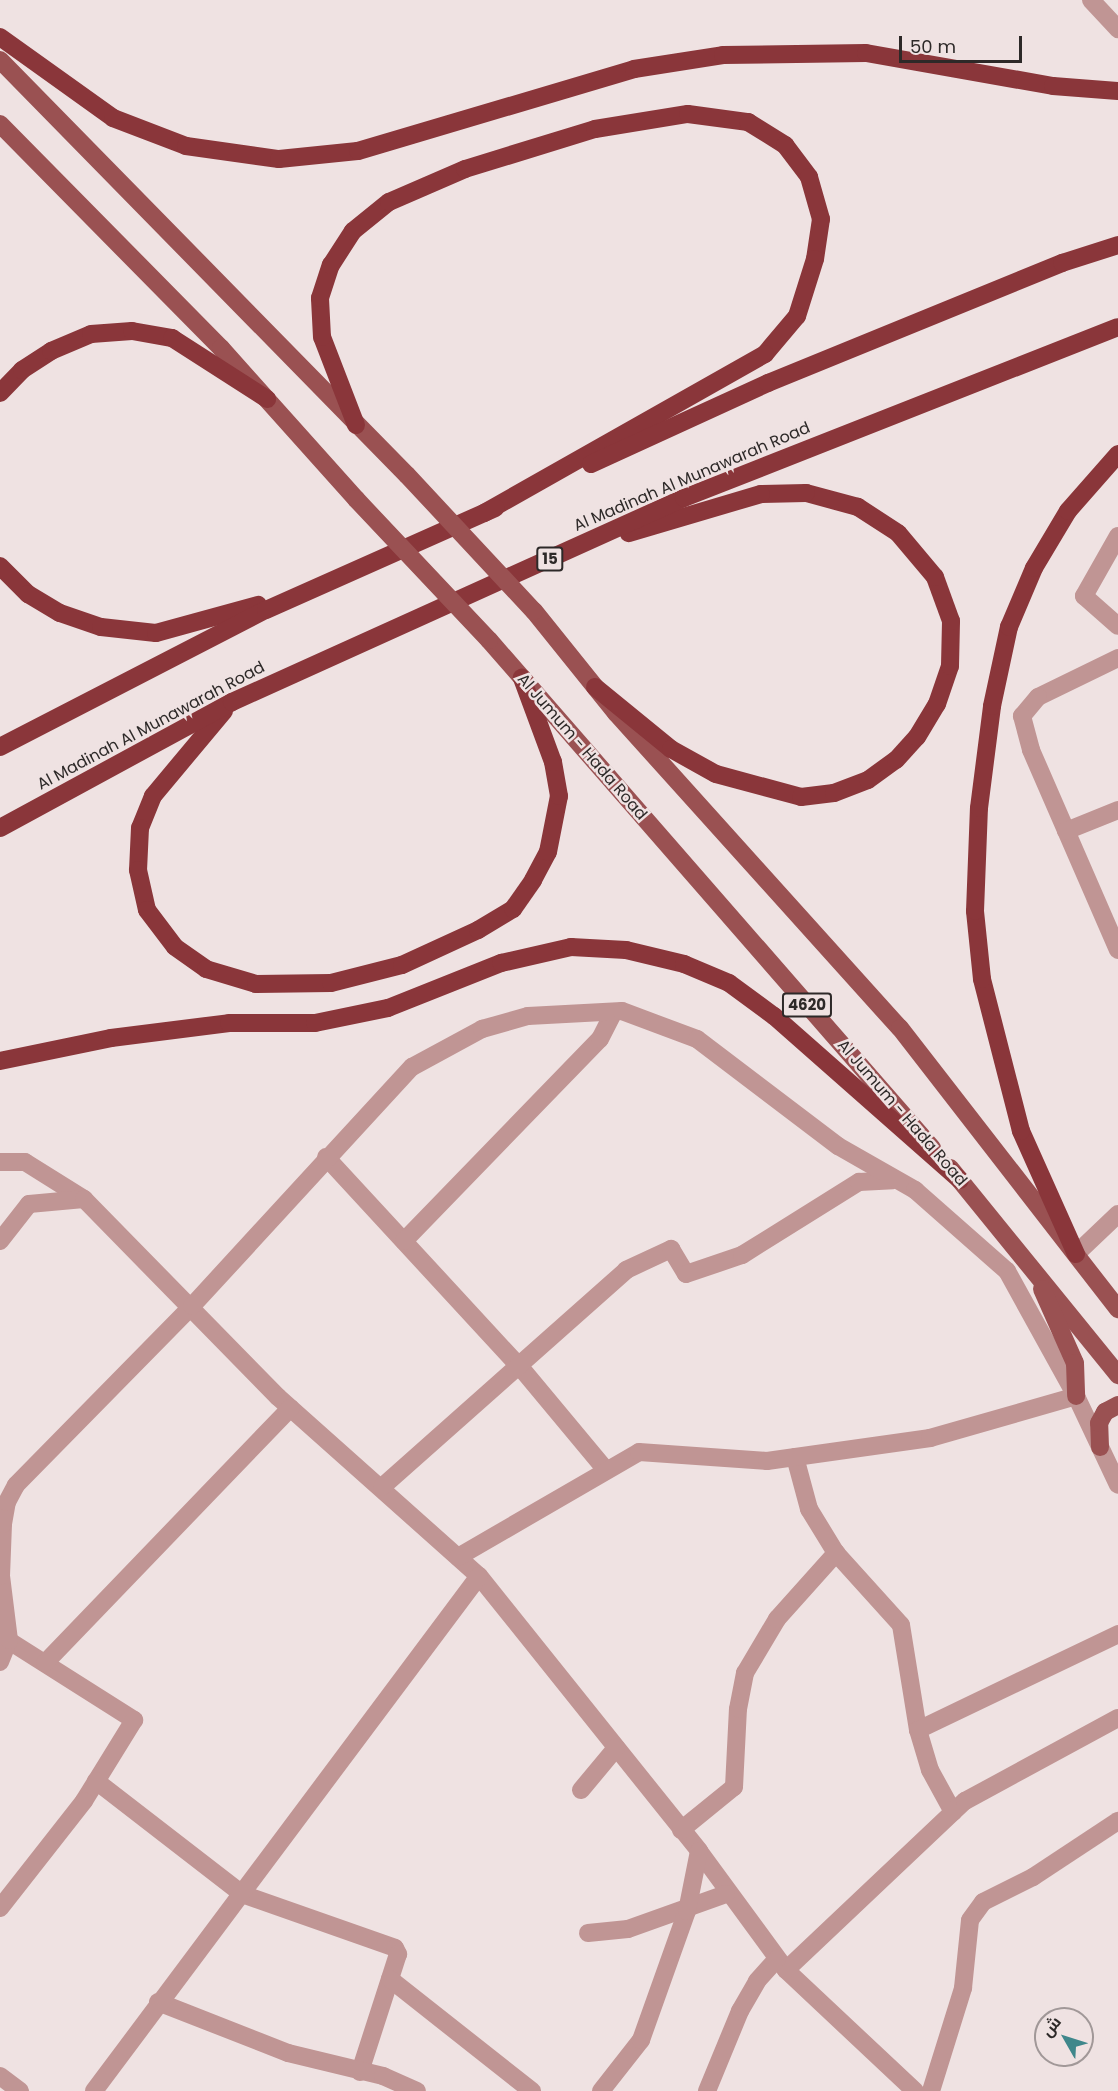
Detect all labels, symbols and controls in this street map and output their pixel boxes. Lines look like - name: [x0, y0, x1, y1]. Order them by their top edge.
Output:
- scale bar: [902, 24, 1025, 62]
- text: 50 m: [910, 34, 956, 59]
- street label: Al Madinah Al Munawarah Road: [571, 418, 813, 536]
- road number: 15: [535, 547, 565, 571]
- street label: Al Madinah Al Munawarah Road: [34, 658, 268, 794]
- street label: Al Jumum - Hada Road: [513, 670, 651, 824]
- road number: 4620: [782, 993, 832, 1017]
- street label: Al Jumum - Hada Road: [833, 1036, 971, 1190]
- north arrow: [1034, 2007, 1094, 2067]
- text: ش: [1036, 2011, 1067, 2042]

